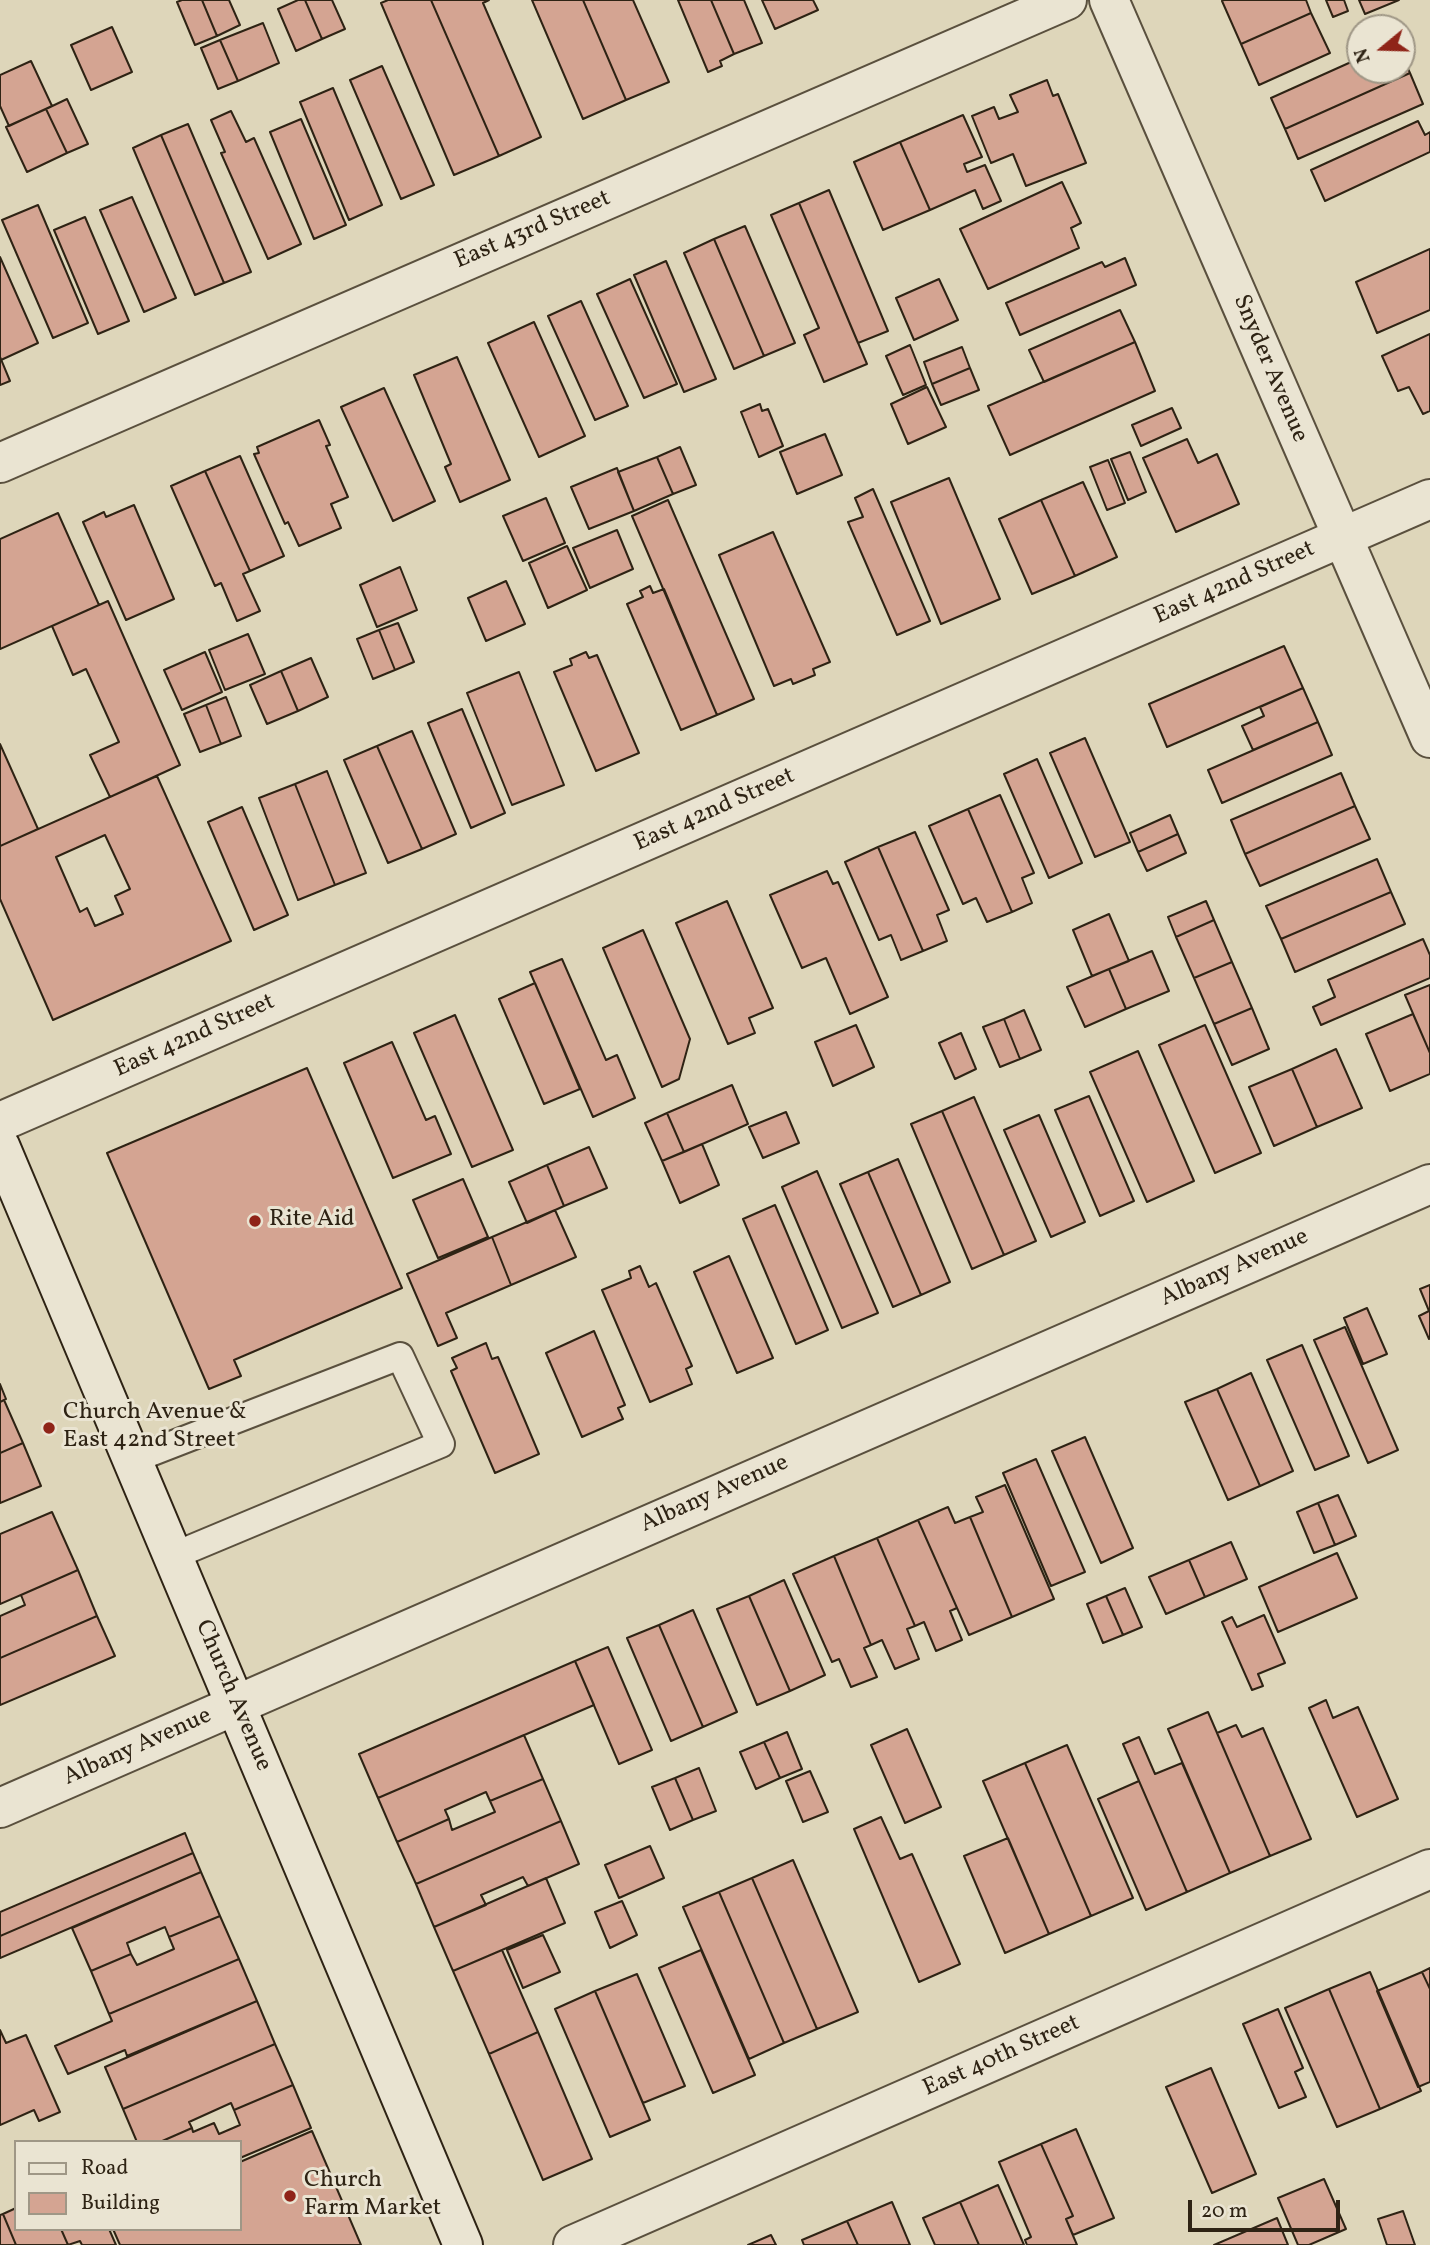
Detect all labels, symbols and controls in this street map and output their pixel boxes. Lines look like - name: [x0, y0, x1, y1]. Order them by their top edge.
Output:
- north arrow: [1346, 14, 1416, 84]
- text: N: [1349, 44, 1378, 66]
- street label: East 43rd Street: [451, 185, 615, 277]
- street label: Snyder Avenue: [1225, 291, 1313, 447]
- street label: East 42nd Street: [1150, 536, 1320, 632]
- street label: East 42nd Street: [630, 763, 800, 859]
- street label: East 42nd Street: [110, 989, 280, 1085]
- place label: Rite Aid: [269, 1207, 355, 1235]
- marker: Rite Aid: [247, 1213, 263, 1229]
- street label: Albany Avenue: [1157, 1224, 1313, 1314]
- place label: Church Avenue & East 42nd Street: [63, 1400, 247, 1456]
- marker: Church Avenue & East 42nd Street: [41, 1420, 57, 1436]
- street label: Albany Avenue: [637, 1450, 793, 1540]
- street label: Church Avenue: [187, 1616, 277, 1776]
- street label: Albany Avenue: [60, 1703, 216, 1793]
- street label: East 40th Street: [919, 2010, 1085, 2104]
- legend: [14, 2140, 242, 2231]
- text: Road: [81, 2154, 128, 2183]
- place label: Church Farm Market: [304, 2168, 441, 2224]
- scale bar: [1192, 2186, 1344, 2230]
- marker: Church Farm Market: [282, 2188, 298, 2204]
- text: Building: [81, 2189, 160, 2218]
- text: 20 m: [1201, 2197, 1247, 2226]

